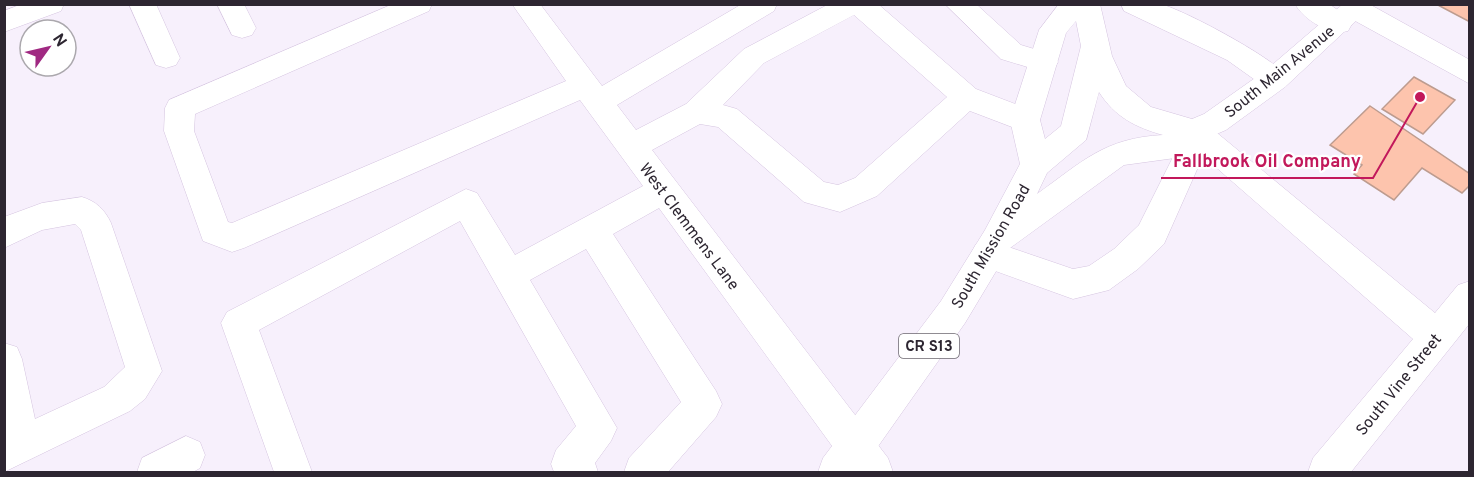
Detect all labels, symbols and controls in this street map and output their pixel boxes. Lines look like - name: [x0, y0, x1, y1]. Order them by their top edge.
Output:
- north arrow: [18, 18, 78, 78]
- street label: South Main Avenue: [1221, 22, 1339, 123]
- text: N: [47, 30, 70, 51]
- callout: Fallbrook Oil Company: [1161, 142, 1373, 178]
- text: Fallbrook Oil Company: [1173, 151, 1361, 174]
- street label: West Clemmens Lane: [634, 160, 743, 295]
- street label: South Mission Road: [948, 181, 1035, 313]
- street label: South Vine Street: [1352, 330, 1447, 440]
- road number: CR S13: [899, 334, 959, 358]

